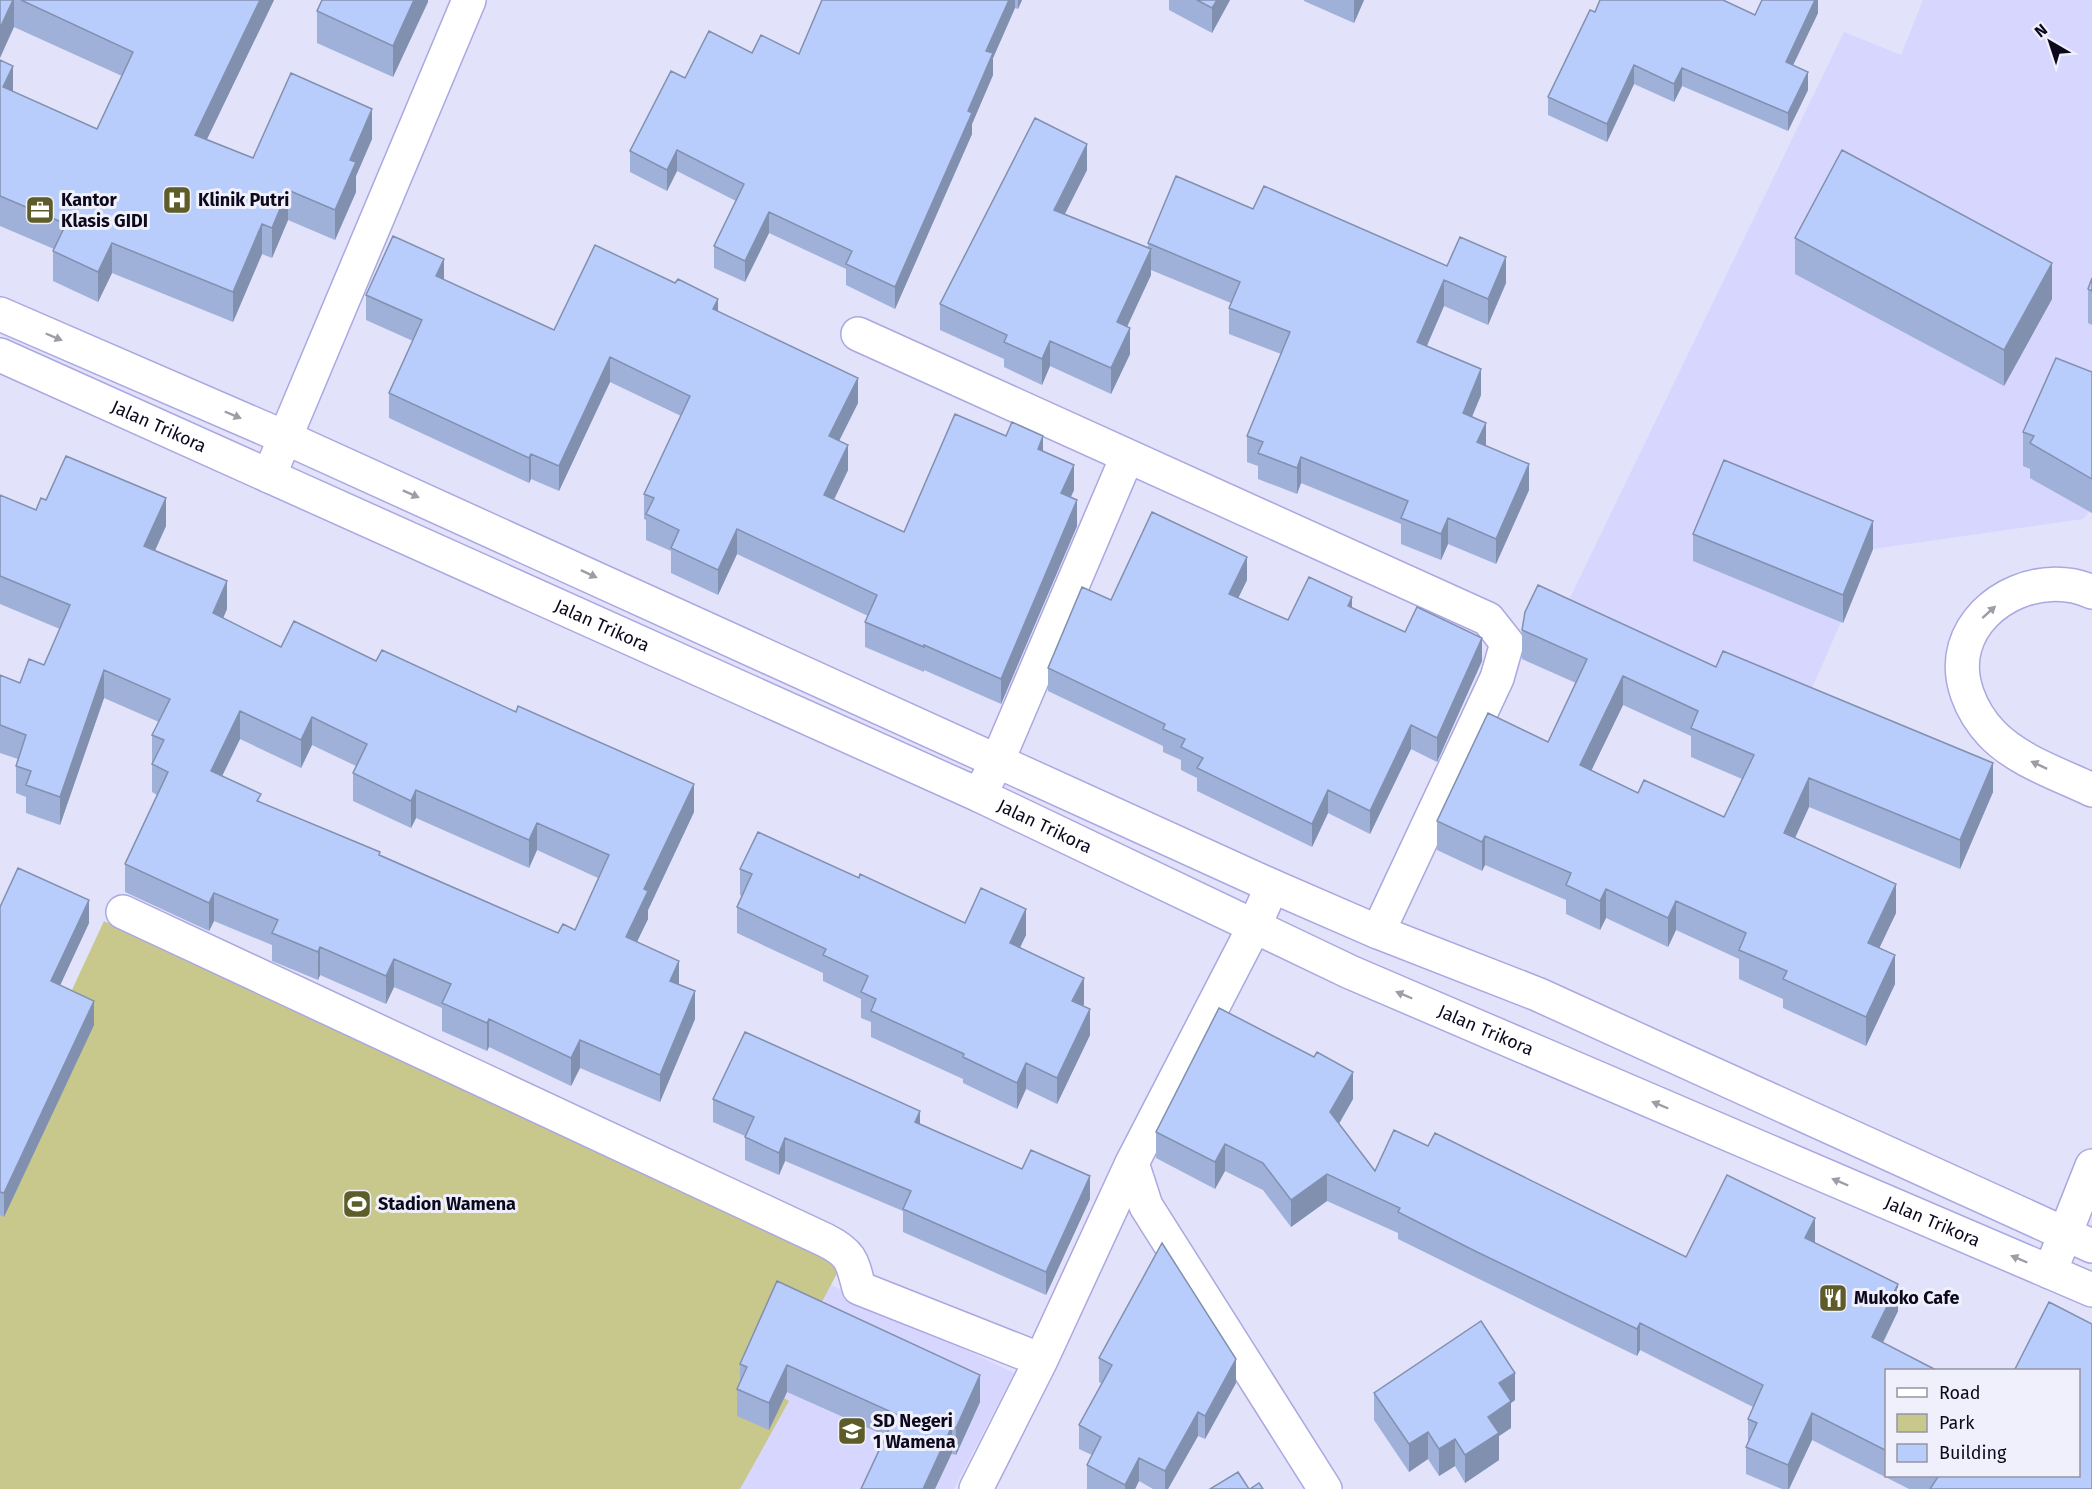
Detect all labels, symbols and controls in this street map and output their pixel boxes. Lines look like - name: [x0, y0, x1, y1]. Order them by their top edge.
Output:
- north arrow: [2020, 12, 2080, 72]
- text: N: [2031, 20, 2051, 41]
- hospital icon: Klinik Putri: [161, 184, 193, 216]
- place label: Kantor Klasis GIDI: [61, 189, 148, 232]
- place label: Klinik Putri: [198, 189, 289, 211]
- office icon: Kantor Klasis GIDI: [24, 194, 56, 226]
- one-way arrow: [45, 333, 62, 342]
- street label: Jalan Trikora: [108, 395, 210, 457]
- one-way arrow: [224, 410, 241, 419]
- one-way arrow: [402, 489, 420, 499]
- one-way arrow: [580, 570, 597, 579]
- street label: Jalan Trikora: [551, 595, 653, 656]
- one-way arrow: [1982, 605, 1997, 619]
- one-way arrow: [2029, 760, 2047, 770]
- street label: Jalan Trikora: [994, 794, 1095, 858]
- one-way arrow: [1395, 990, 1413, 999]
- street label: Jalan Trikora: [1434, 1000, 1537, 1060]
- one-way arrow: [1651, 1100, 1669, 1110]
- one-way arrow: [1830, 1177, 1848, 1187]
- sports icon: Stadion Wamena: [341, 1188, 373, 1220]
- street label: Jalan Trikora: [1881, 1191, 1984, 1252]
- place label: Stadion Wamena: [378, 1193, 516, 1215]
- one-way arrow: [2010, 1254, 2028, 1263]
- restaurant icon: Mukoko Cafe: [1817, 1282, 1849, 1314]
- place label: Mukoko Cafe: [1854, 1287, 1959, 1309]
- legend: [1885, 1369, 2080, 1477]
- text: Road: [1939, 1382, 1981, 1404]
- place label: SD Negeri 1 Wamena: [873, 1410, 956, 1453]
- text: Park: [1939, 1412, 1975, 1434]
- school or university icon: SD Negeri 1 Wamena: [836, 1415, 868, 1447]
- text: Building: [1939, 1442, 2007, 1464]

